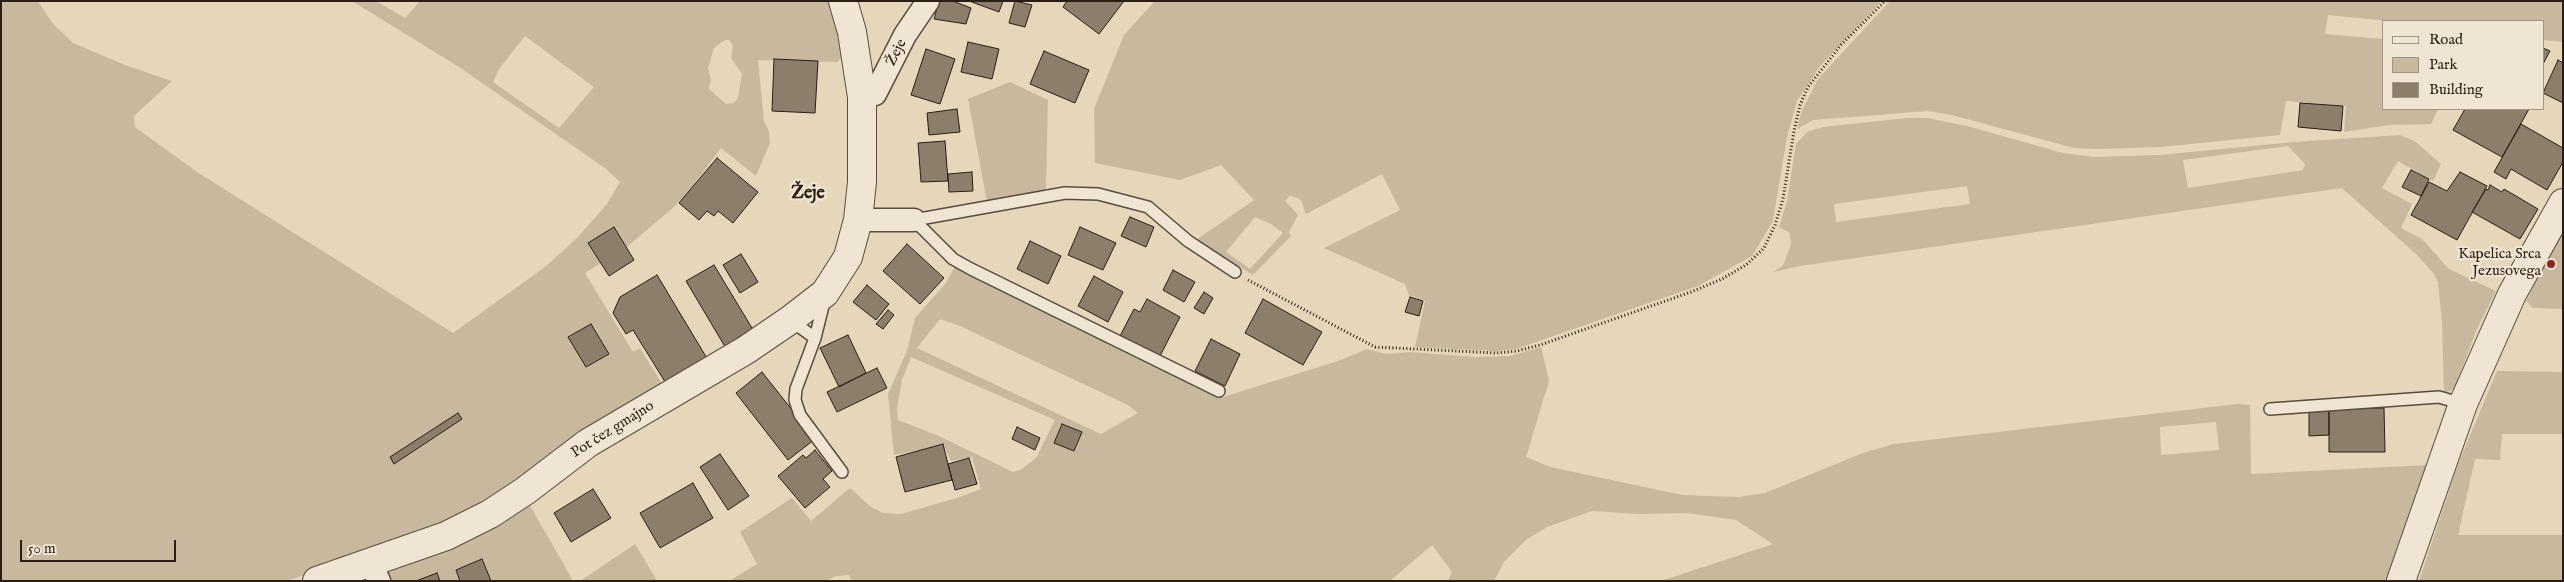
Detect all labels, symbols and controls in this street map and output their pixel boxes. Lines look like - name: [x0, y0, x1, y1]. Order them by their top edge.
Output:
- legend: [2382, 20, 2544, 110]
- text: Road: [2429, 30, 2463, 49]
- street label: Žeje: [883, 37, 911, 69]
- text: Park: [2429, 55, 2458, 74]
- text: Building: [2429, 80, 2483, 99]
- district label: Žeje: [791, 183, 825, 205]
- place label: Kapelica Srca Jezusovega: [2458, 246, 2541, 281]
- marker: Kapelica Srca Jezusovega: [2545, 258, 2557, 270]
- street label: Pot čez gmajno: [568, 397, 658, 463]
- scale bar: [22, 530, 179, 562]
- text: 50 m: [28, 539, 56, 558]

